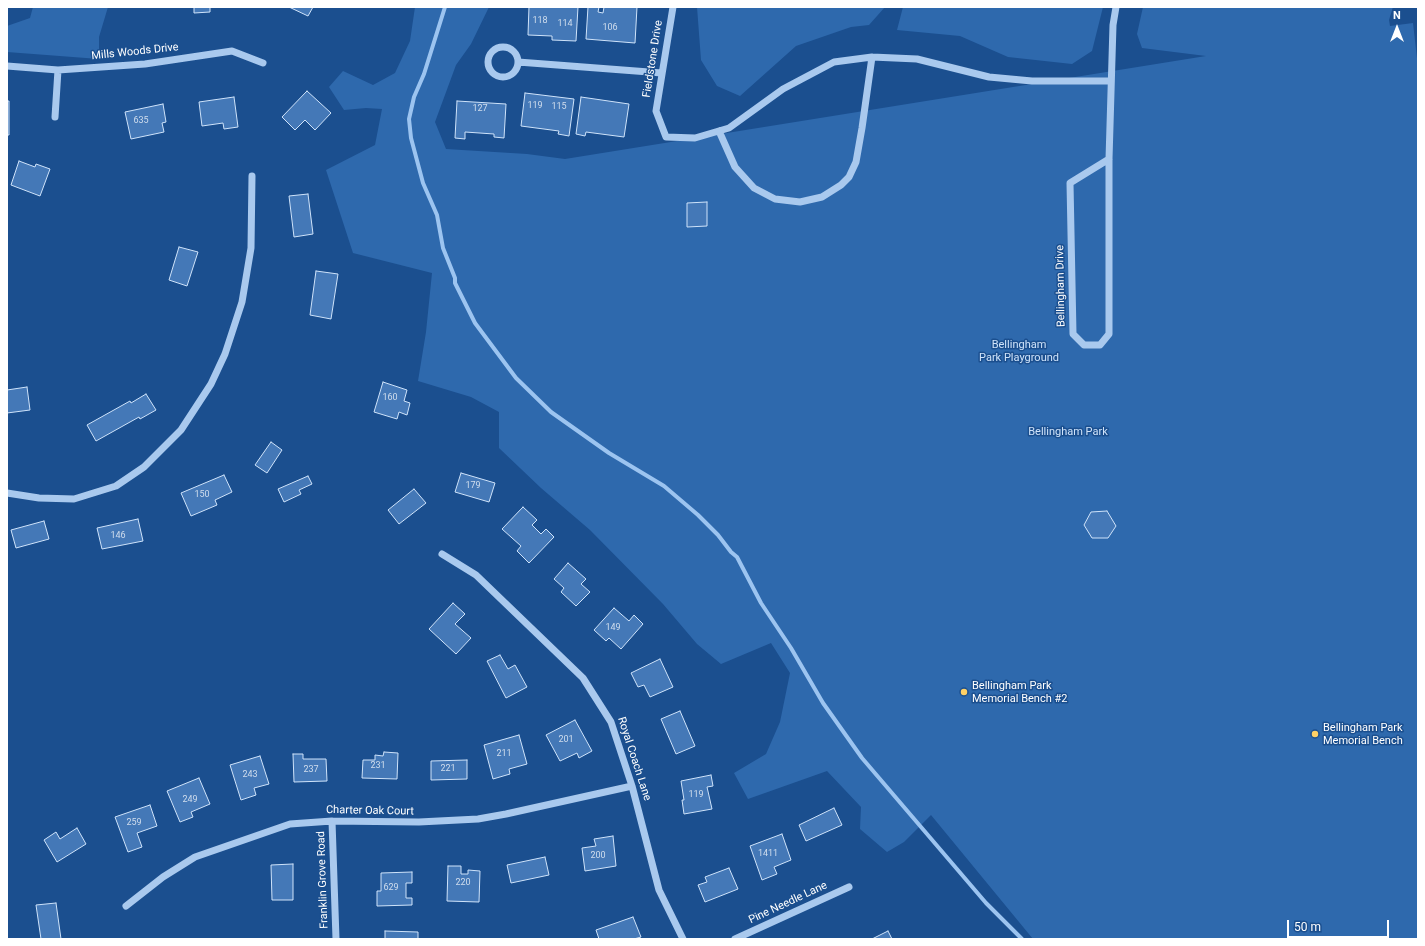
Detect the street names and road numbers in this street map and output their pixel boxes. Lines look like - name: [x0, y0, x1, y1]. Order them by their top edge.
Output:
- street label: Fieldstone Drive: [640, 19, 666, 99]
- street label: Mills Woods Drive: [91, 41, 179, 63]
- street label: Bellingham Drive: [1054, 245, 1068, 327]
- street label: Royal Coach Lane: [614, 715, 654, 803]
- street label: Charter Oak Court: [326, 804, 414, 818]
- street label: Franklin Grove Road: [315, 831, 331, 929]
- street label: Pine Needle Lane: [747, 879, 829, 927]

